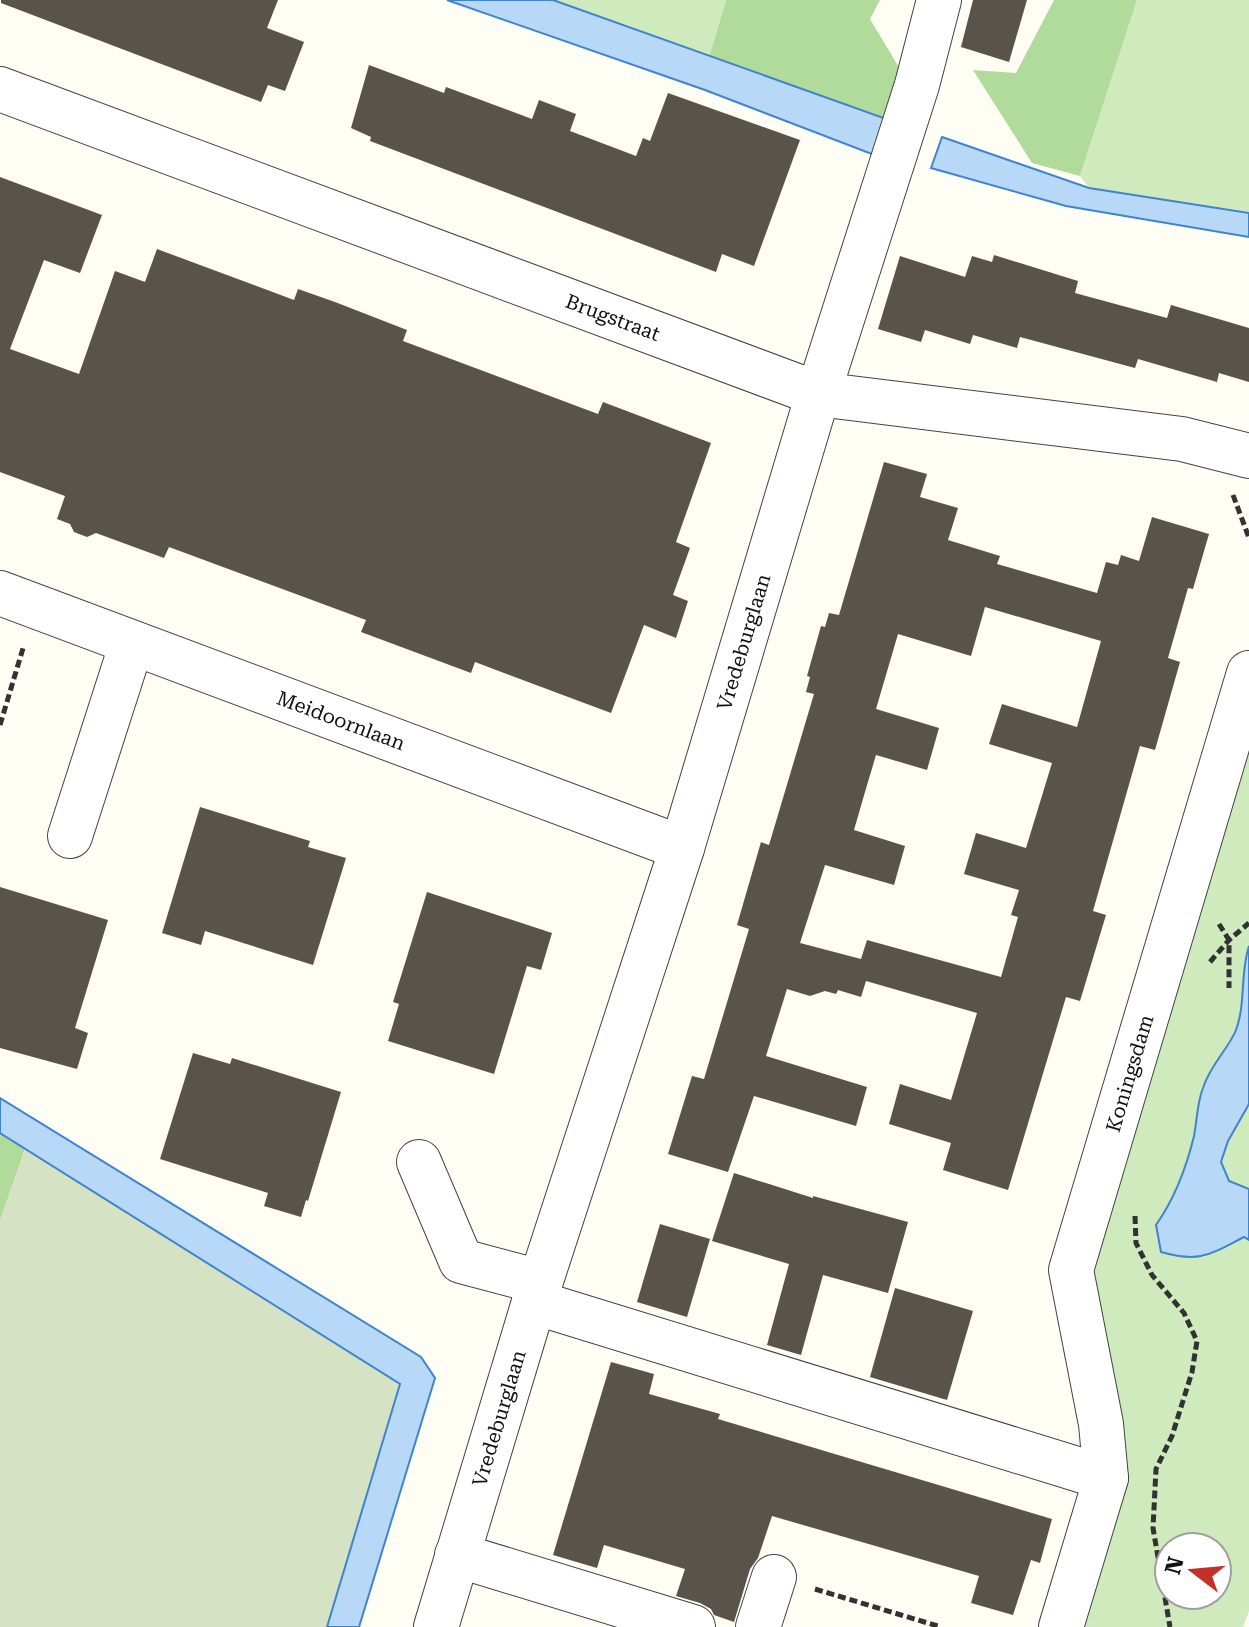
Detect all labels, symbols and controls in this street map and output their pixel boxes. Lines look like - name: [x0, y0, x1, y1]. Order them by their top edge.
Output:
- street label: Brugstraat: [562, 289, 664, 346]
- street label: Vredeburglaan: [712, 571, 776, 713]
- street label: Meidoornlaan: [273, 686, 408, 755]
- street label: Koningsdam: [1101, 1012, 1158, 1135]
- street label: Vredeburglaan: [467, 1347, 531, 1489]
- north arrow: [1153, 1531, 1233, 1611]
- text: N: [1160, 1554, 1189, 1577]

